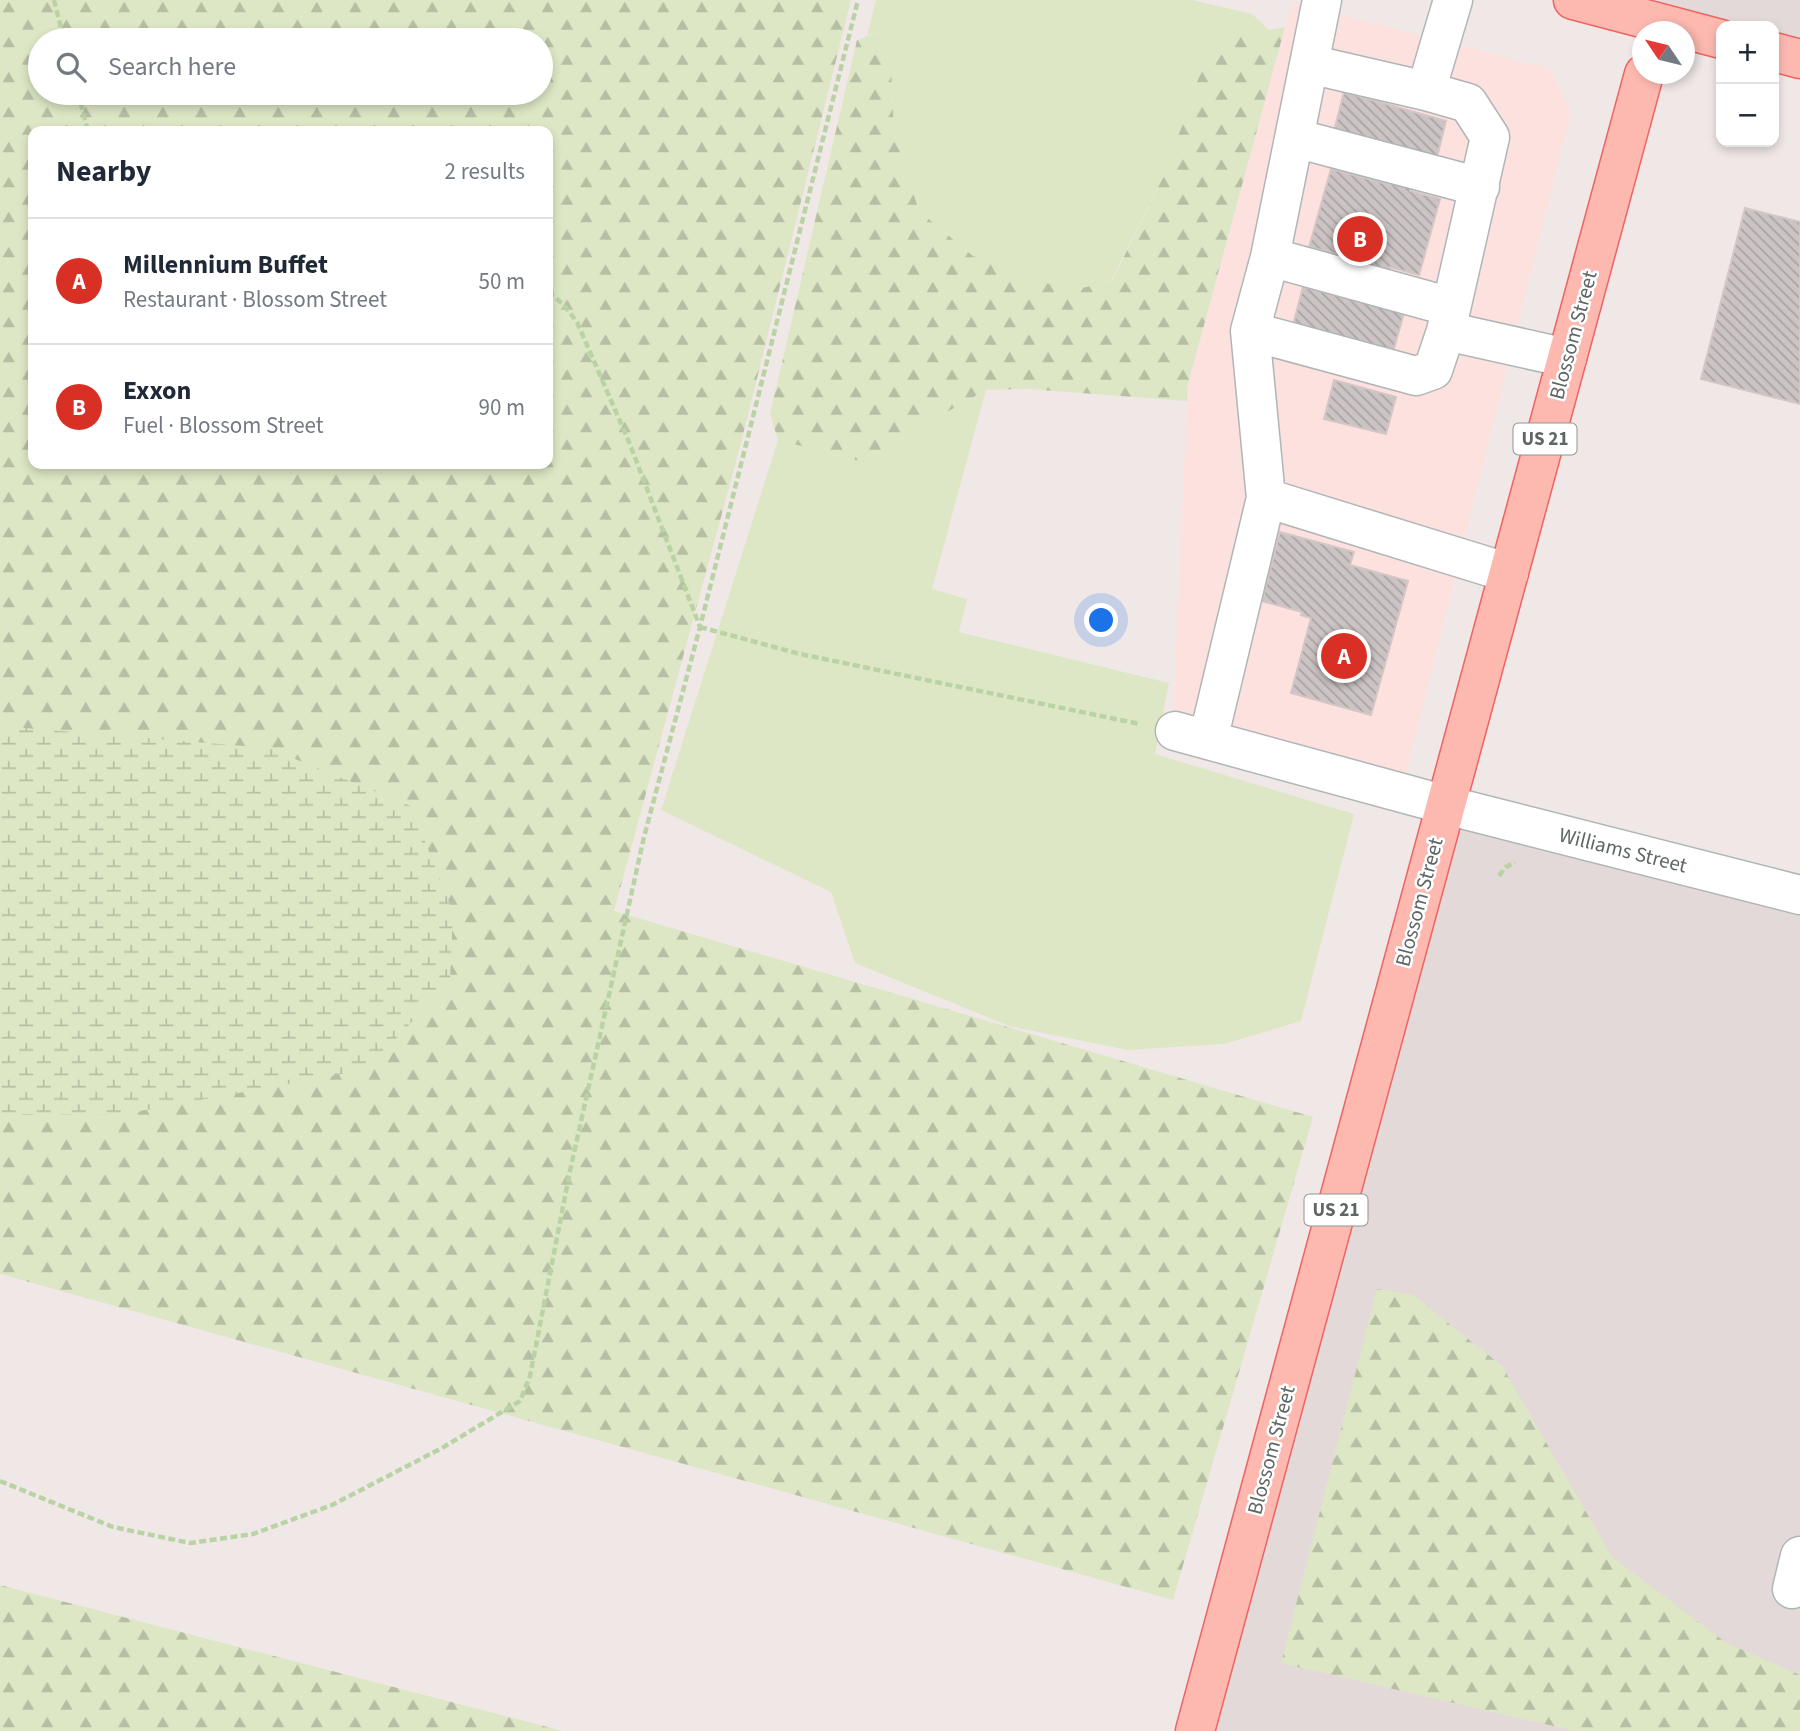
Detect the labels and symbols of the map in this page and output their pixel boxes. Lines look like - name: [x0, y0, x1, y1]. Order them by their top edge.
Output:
- north arrow: [1632, 21, 1695, 84]
- pin: B: [1337, 213, 1383, 265]
- street label: Blossom Street: [1541, 267, 1605, 403]
- road number: US 21: [1514, 424, 1576, 454]
- your location: [1084, 603, 1118, 637]
- pin: A: [1321, 630, 1367, 682]
- street label: Williams Street: [1556, 820, 1690, 880]
- street label: Blossom Street: [1387, 834, 1451, 970]
- road number: US 21: [1304, 1194, 1368, 1226]
- street label: Blossom Street: [1239, 1382, 1303, 1518]

